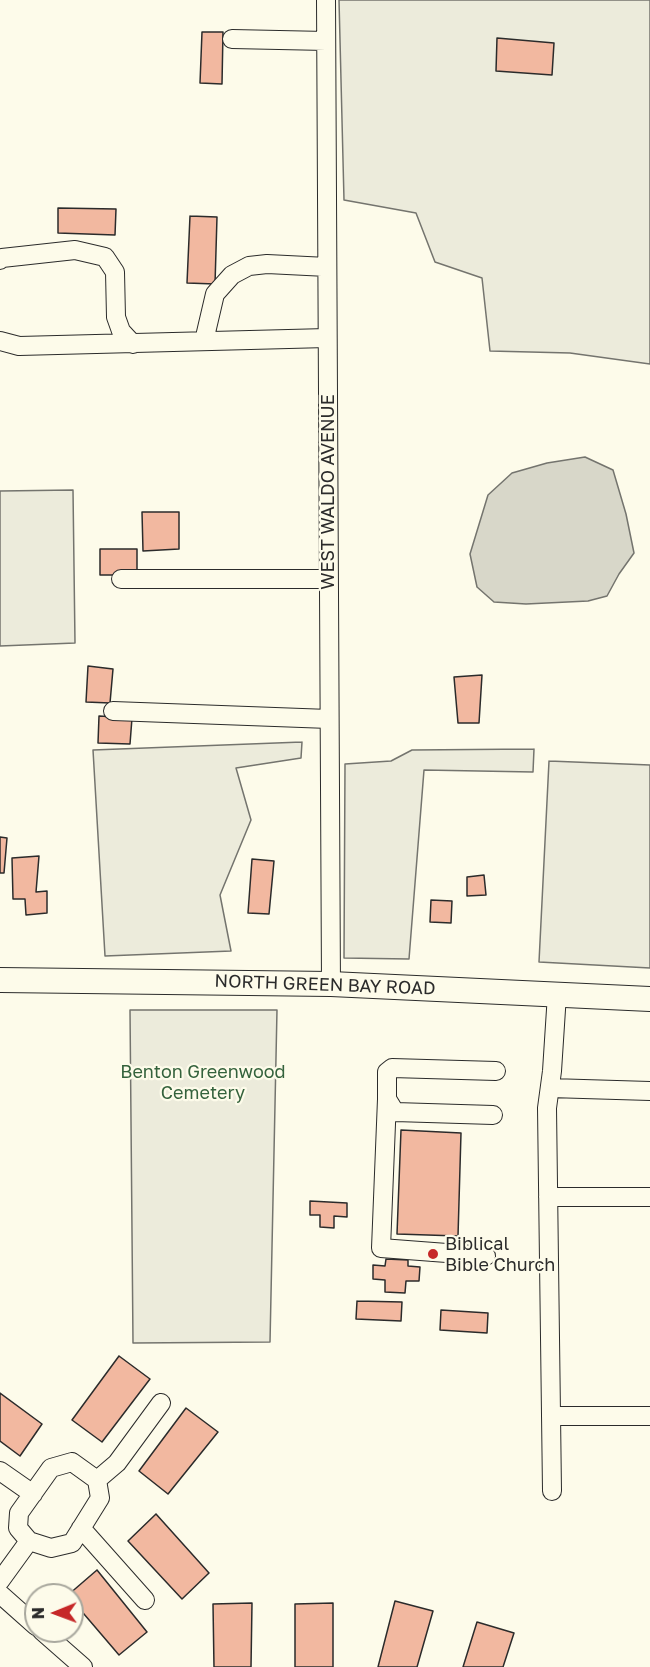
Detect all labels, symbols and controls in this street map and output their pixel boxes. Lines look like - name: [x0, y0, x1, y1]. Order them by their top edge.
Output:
- street label: WEST WALDO AVENUE: [317, 394, 339, 590]
- street label: NORTH GREEN BAY ROAD: [214, 970, 436, 1000]
- park label: Benton Greenwood Cemetery: [120, 1061, 286, 1104]
- place label: Biblical Bible Church: [445, 1233, 555, 1276]
- marker: Biblical Bible Church: [426, 1247, 440, 1261]
- north arrow: [24, 1583, 84, 1643]
- text: N: [28, 1607, 48, 1620]

